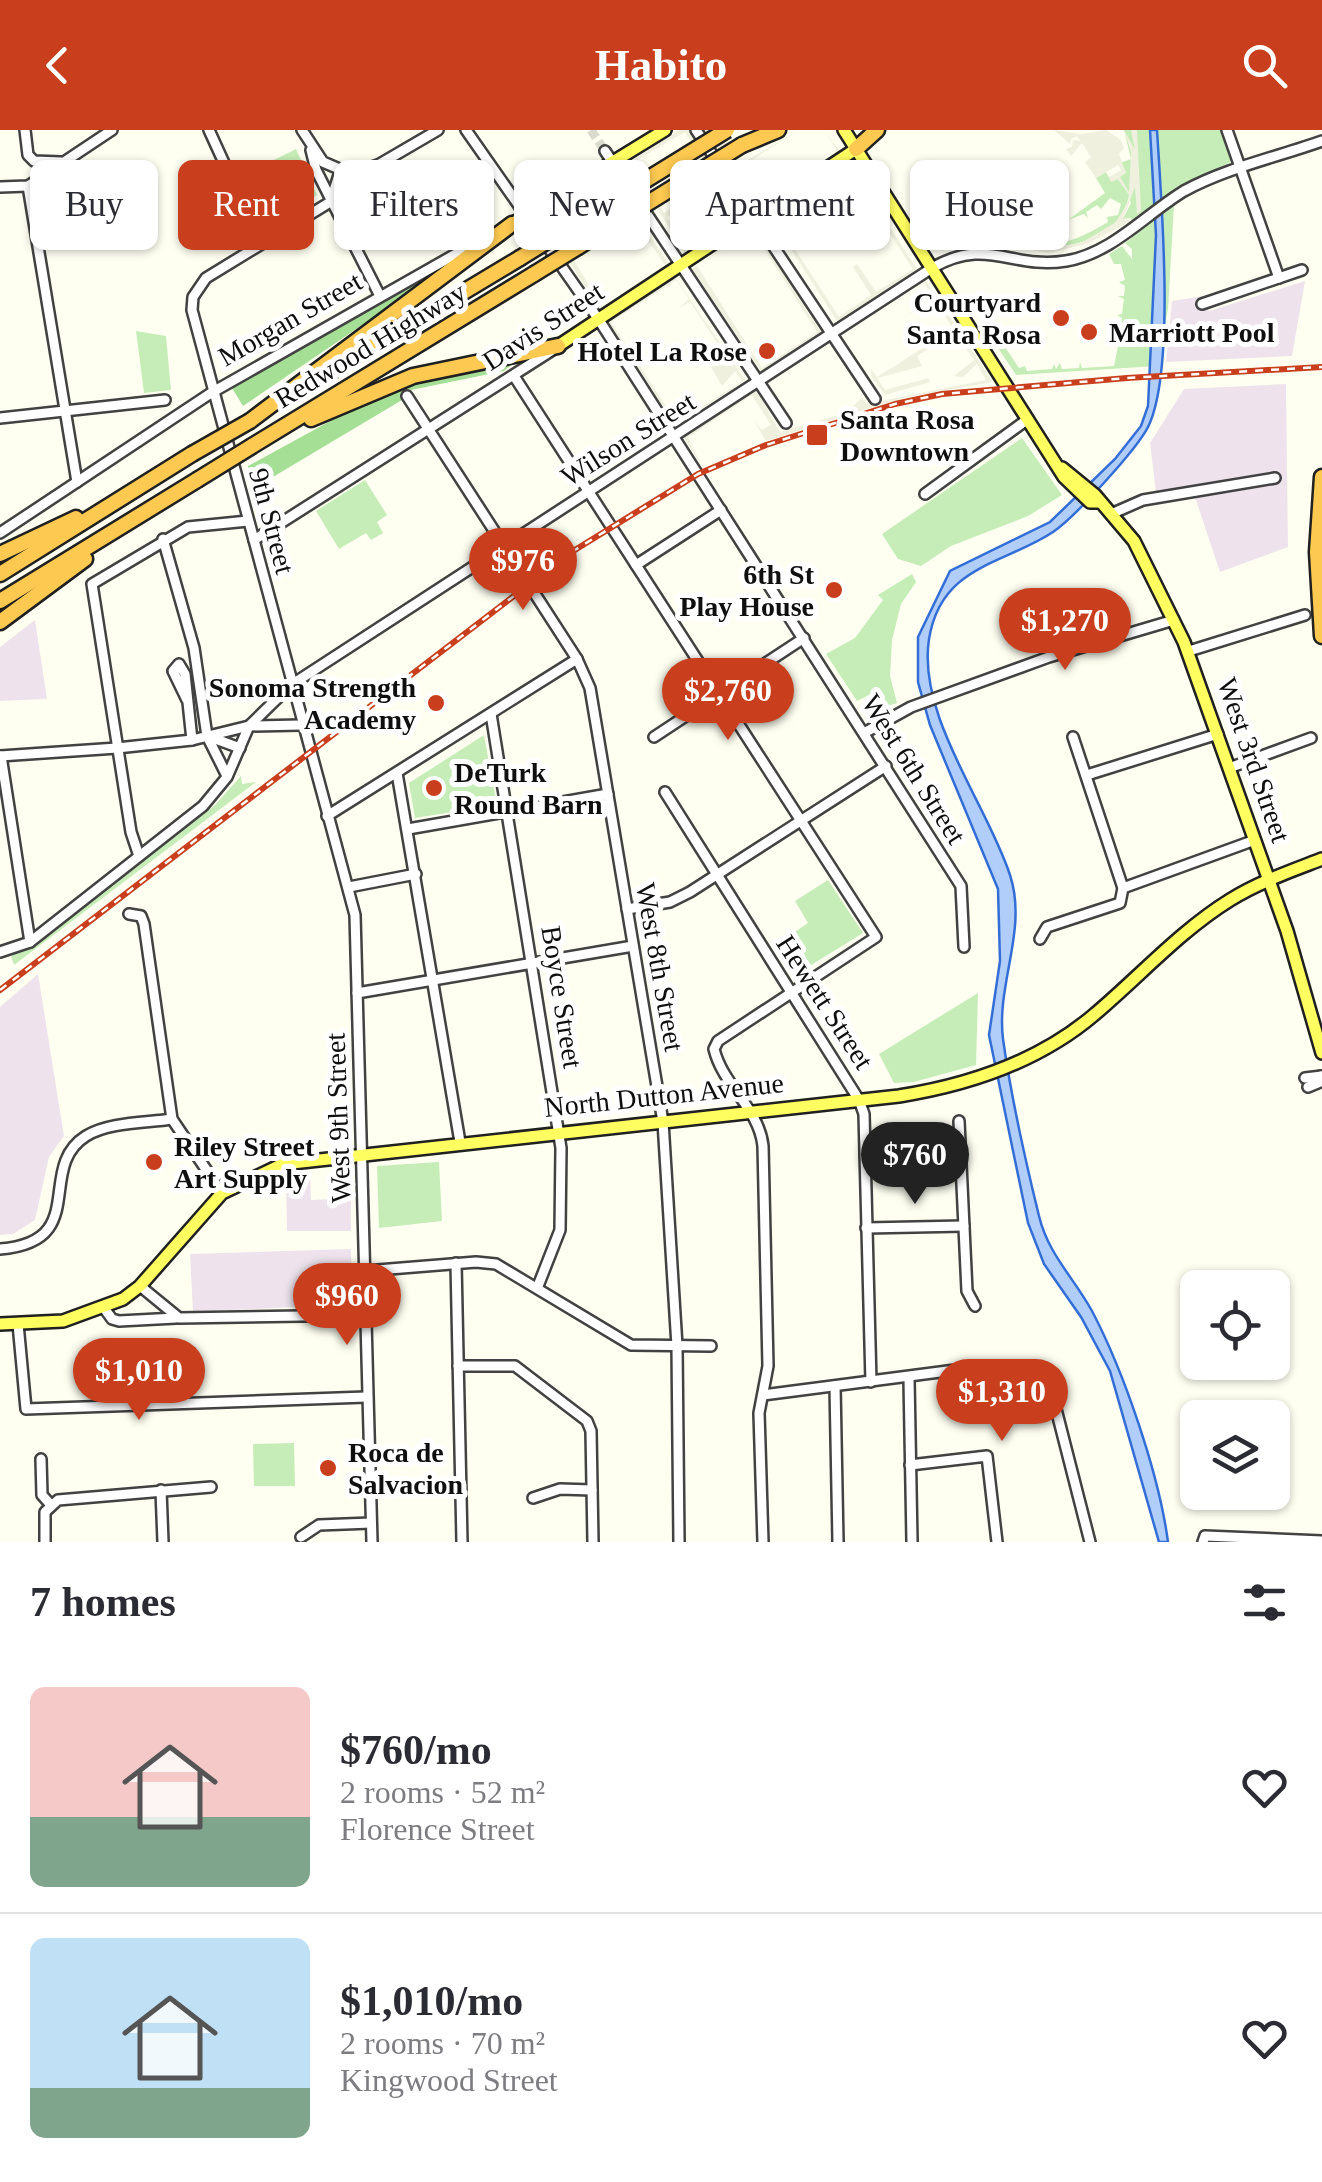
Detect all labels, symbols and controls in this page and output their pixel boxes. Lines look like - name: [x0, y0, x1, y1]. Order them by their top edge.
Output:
- icon: back: [30, 38, 85, 93]
- icon: search: [1237, 38, 1292, 93]
- text: Habito: [595, 40, 727, 90]
- chip: Buy: [30, 160, 158, 250]
- chip: Rent: [178, 160, 314, 250]
- chip: Filters: [334, 160, 494, 250]
- chip: New: [514, 160, 650, 250]
- chip: Apartment: [670, 160, 890, 250]
- chip: House: [910, 160, 1069, 250]
- street label: Morgan Street: [213, 265, 367, 373]
- street label: Davis Street: [477, 275, 609, 376]
- street label: Redwood Highway: [269, 276, 471, 414]
- place label: Courtyard Santa Rosa: [906, 287, 1041, 350]
- marker: Courtyard Santa Rosa: [1050, 307, 1072, 329]
- place label: Marriott Pool: [1109, 317, 1275, 348]
- marker: Marriott Pool: [1078, 321, 1100, 343]
- place label: Hotel La Rose: [577, 336, 747, 367]
- marker: Hotel La Rose: [756, 340, 778, 362]
- street label: Wilson Street: [555, 385, 701, 492]
- place label: Santa Rosa Downtown: [840, 404, 975, 467]
- marker: Santa Rosa Downtown: [804, 422, 830, 448]
- street label: 9th Street: [243, 465, 301, 577]
- pin: $976: [464, 528, 582, 613]
- text: $976: [491, 542, 555, 578]
- place label: 6th St Play House: [679, 559, 815, 622]
- marker: 6th St Play House: [823, 579, 845, 601]
- pin: $1,270: [984, 588, 1146, 673]
- text: $1,270: [1021, 602, 1109, 638]
- pin: $2,760: [647, 658, 809, 743]
- place label: Sonoma Strength Academy: [209, 672, 416, 735]
- text: $2,760: [684, 672, 772, 708]
- street label: West 3rd Street: [1211, 674, 1297, 847]
- street label: West 6th Street: [856, 689, 972, 850]
- marker: Sonoma Strength Academy: [425, 692, 447, 714]
- place label: DeTurk Round Barn: [454, 757, 603, 820]
- marker: DeTurk Round Barn: [423, 777, 445, 799]
- street label: West 8th Street: [630, 880, 690, 1054]
- street label: Boyce Street: [535, 924, 589, 1071]
- street label: Hewett Street: [770, 929, 880, 1075]
- street label: West 9th Street: [320, 1032, 356, 1204]
- street label: North Dutton Avenue: [543, 1067, 785, 1123]
- pin: $760: [856, 1122, 974, 1207]
- place label: Riley Street Art Supply: [174, 1131, 315, 1194]
- text: $760: [883, 1136, 947, 1172]
- marker: Riley Street Art Supply: [143, 1151, 165, 1173]
- pin: $960: [288, 1263, 406, 1348]
- map controls: [1180, 1270, 1290, 1510]
- button: locate: [1180, 1270, 1290, 1380]
- text: $960: [315, 1277, 379, 1313]
- pin: $1,010: [58, 1338, 220, 1423]
- text: $1,010: [95, 1352, 183, 1388]
- pin: $1,310: [921, 1359, 1083, 1444]
- text: $1,310: [958, 1373, 1046, 1409]
- button: layers: [1180, 1400, 1290, 1510]
- place label: Roca de Salvacion: [348, 1437, 464, 1500]
- marker: Roca de Salvacion: [317, 1457, 339, 1479]
- icon: filters: [1237, 1575, 1292, 1630]
- text: 7 homes: [30, 1579, 176, 1625]
- icon: home: [110, 1727, 230, 1847]
- text: $760/mo: [340, 1727, 492, 1773]
- icon: heart: [1237, 1760, 1292, 1815]
- text: 2 rooms · 52 m²: [340, 1774, 545, 1810]
- text: Florence Street: [340, 1811, 535, 1847]
- icon: home: [110, 1978, 230, 2098]
- text: $1,010/mo: [340, 1978, 523, 2024]
- icon: heart: [1237, 2011, 1292, 2066]
- text: 2 rooms · 70 m²: [340, 2025, 545, 2061]
- text: Kingwood Street: [340, 2062, 558, 2098]

